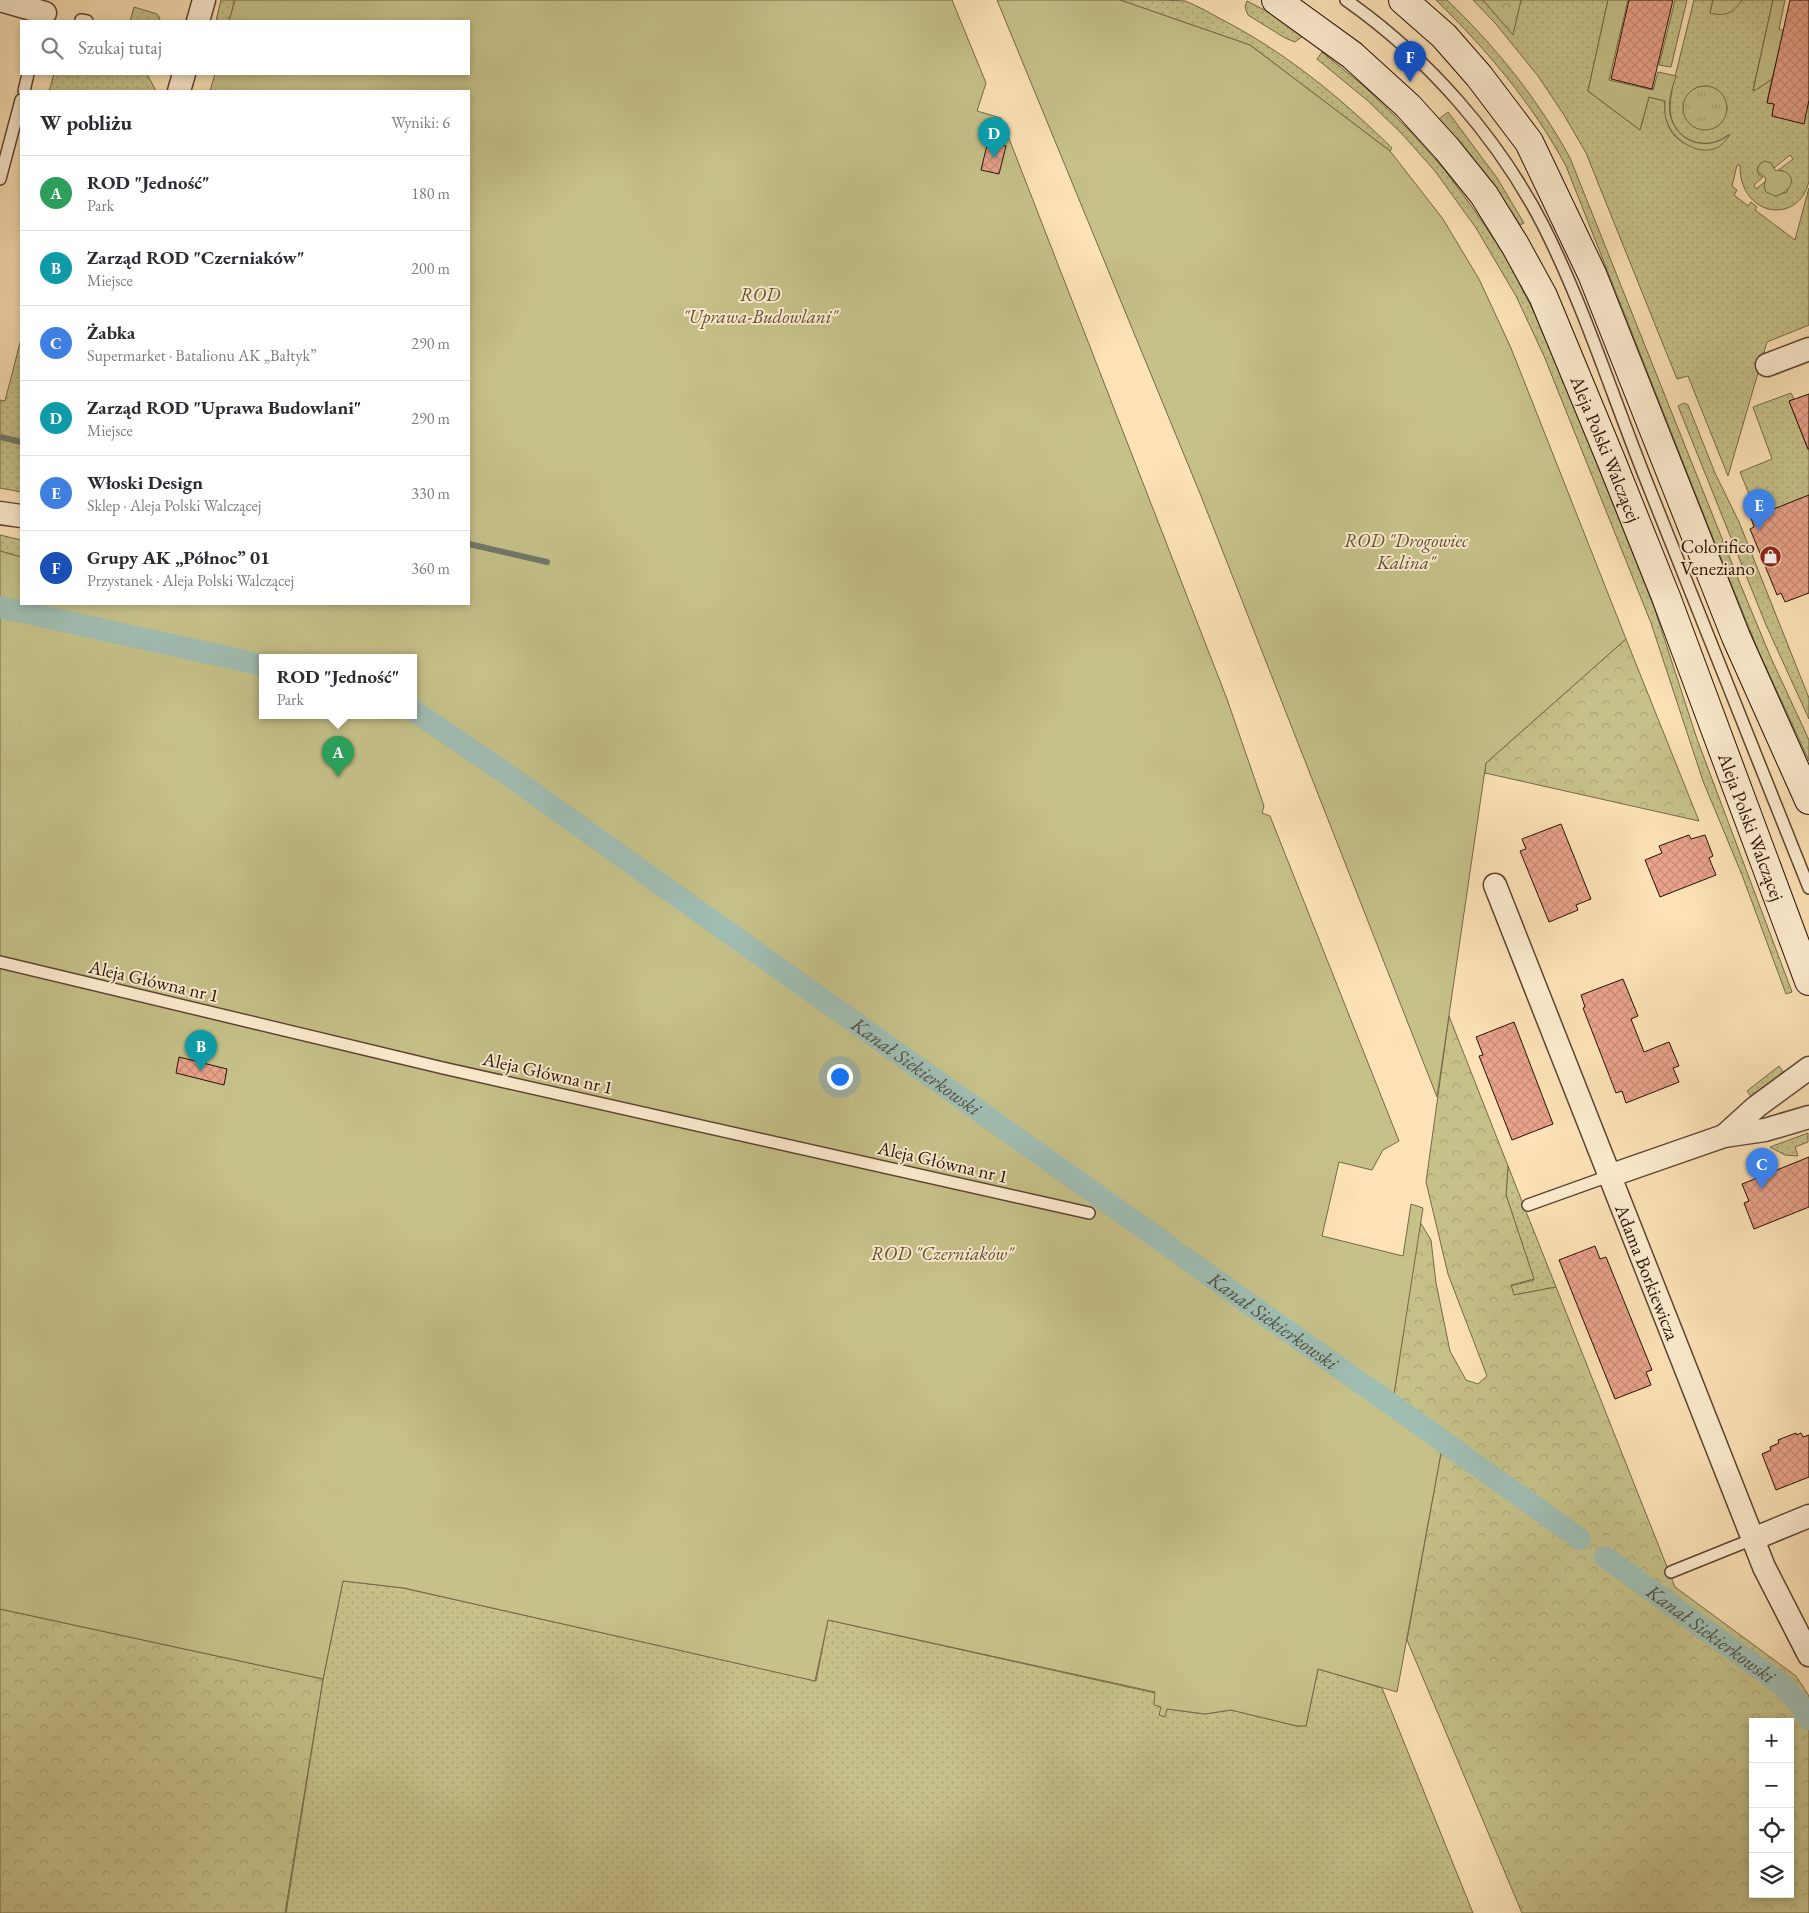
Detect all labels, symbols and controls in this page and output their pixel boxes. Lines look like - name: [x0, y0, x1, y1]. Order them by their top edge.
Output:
- search box: [20, 20, 470, 75]
- icon: search: [38, 34, 66, 62]
- text: Szukaj tutaj: [78, 35, 162, 60]
- pin: F: [1394, 41, 1426, 82]
- text: W pobliżu: [40, 109, 132, 136]
- text: Wyniki: 6: [391, 112, 450, 133]
- pin: D: [978, 117, 1010, 158]
- text: ROD "Jedność": [87, 170, 210, 195]
- text: A: [50, 183, 62, 204]
- text: 180 m: [411, 183, 450, 204]
- text: Park: [87, 195, 114, 216]
- text: Zarząd ROD "Czerniaków": [87, 245, 304, 270]
- text: B: [51, 258, 61, 279]
- text: 200 m: [411, 258, 450, 279]
- text: Miejsce: [87, 270, 133, 291]
- park label: ROD "Uprawa-Budowlani": [682, 282, 839, 329]
- text: Żabka: [87, 320, 135, 345]
- text: C: [50, 333, 62, 354]
- text: 290 m: [411, 333, 450, 354]
- text: Supermarket · Batalionu AK „Bałtyk”: [87, 345, 317, 366]
- street label: Aleja Polski Walczącej: [1564, 371, 1647, 526]
- text: Zarząd ROD "Uprawa Budowlani": [87, 395, 361, 420]
- text: D: [50, 408, 62, 429]
- text: 290 m: [411, 408, 450, 429]
- text: Miejsce: [87, 420, 133, 441]
- text: Włoski Design: [87, 470, 203, 495]
- text: E: [51, 483, 61, 504]
- text: 330 m: [411, 483, 450, 504]
- pin: E: [1743, 489, 1775, 530]
- text: Sklep · Aleja Polski Walczącej: [87, 495, 261, 516]
- park label: ROD "Drogowiec Kalina": [1344, 528, 1469, 575]
- place label: Colorifico Veneziano: [1680, 534, 1755, 581]
- text: Grupy AK „Północ” 01: [87, 545, 270, 570]
- shop icon: Colorifico Veneziano: [1759, 545, 1783, 569]
- text: F: [52, 558, 60, 579]
- text: 360 m: [411, 558, 450, 579]
- text: Przystanek · Aleja Polski Walczącej: [87, 570, 294, 591]
- popup: [259, 654, 417, 719]
- text: ROD "Jedność": [277, 664, 399, 689]
- text: Park: [277, 689, 304, 710]
- pin: A: [322, 736, 354, 777]
- street label: Aleja Polski Walczącej: [1712, 748, 1791, 904]
- street label: Aleja Główna nr 1: [86, 954, 222, 1008]
- water label: Kanał Siekierkowski: [846, 1011, 987, 1122]
- pin: B: [185, 1030, 217, 1071]
- street label: Aleja Główna nr 1: [480, 1046, 616, 1100]
- your location: [827, 1064, 853, 1090]
- street label: Aleja Główna nr 1: [875, 1135, 1011, 1189]
- pin: C: [1746, 1148, 1778, 1189]
- street label: Adama Borkiewicza: [1609, 1199, 1686, 1344]
- park label: ROD "Czerniaków": [871, 1241, 1015, 1266]
- water label: Kanał Siekierkowski: [1203, 1265, 1344, 1376]
- water label: Kanał Siekierkowski: [1641, 1578, 1782, 1690]
- map controls: [1749, 1718, 1794, 1898]
- button: +: [1749, 1718, 1794, 1763]
- button: −: [1749, 1763, 1794, 1808]
- button: locate: [1749, 1808, 1794, 1853]
- button: layers: [1749, 1853, 1794, 1898]

